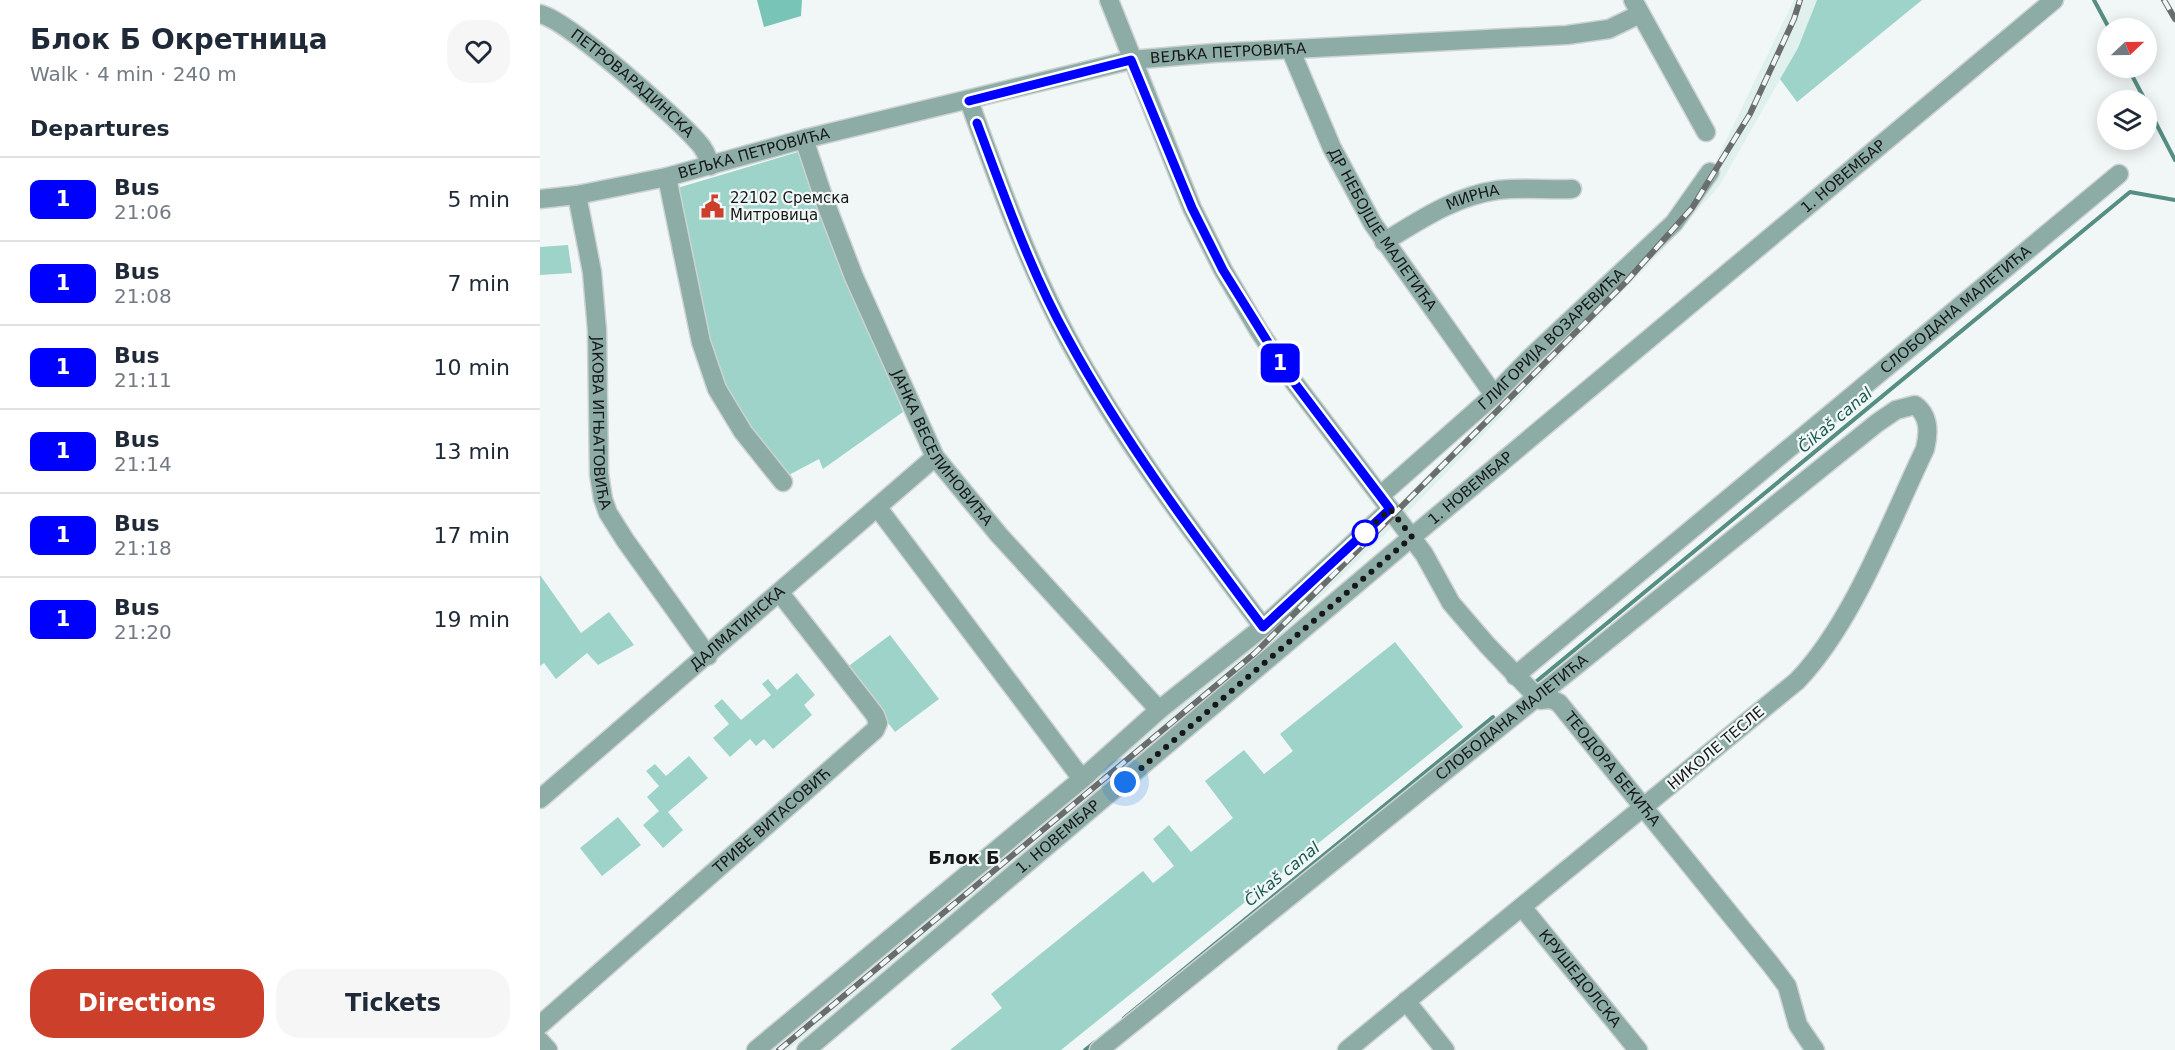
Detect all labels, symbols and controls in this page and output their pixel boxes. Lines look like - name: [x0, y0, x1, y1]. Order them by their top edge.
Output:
- north arrow: [2097, 18, 2157, 78]
- map controls: [2097, 18, 2157, 150]
- button: heart: [447, 20, 510, 83]
- text: Блок Б Окретница: [30, 23, 328, 56]
- street label: ПЕТРОВАРАДИНСКА: [567, 25, 698, 142]
- street label: ВЕЉКА ПЕТРОВИЋА: [1149, 39, 1307, 67]
- text: Walk · 4 min · 240 m: [30, 62, 237, 86]
- button: layers: [2097, 90, 2157, 150]
- text: Departures: [30, 116, 170, 141]
- street label: ВЕЉКА ПЕТРОВИЋА: [676, 124, 832, 183]
- street label: 1. НОВЕМБАР: [1797, 136, 1889, 217]
- street label: ДР НЕБОЈШЕ МАЛЕТИЋА: [1324, 144, 1441, 315]
- text: Bus: [114, 175, 160, 200]
- street label: МИРНА: [1443, 181, 1501, 214]
- text: 1: [56, 187, 70, 211]
- text: 5 min: [448, 187, 510, 212]
- place label: 22102 Сремска Митровица: [730, 189, 850, 224]
- public building icon: 22102 Сремска Митровица: [699, 194, 725, 220]
- text: 21:06: [114, 200, 172, 224]
- street label: СЛОБОДАНА МАЛЕТИЋА: [1877, 241, 2035, 378]
- text: Bus: [114, 259, 160, 284]
- street label: ГЛИГОРИЈА ВОЗАРЕВИЋА: [1474, 264, 1629, 414]
- text: 1: [56, 271, 70, 295]
- text: 7 min: [448, 271, 510, 296]
- text: 21:08: [114, 284, 172, 308]
- street label: ЈАКОВА ИГЊАТОВИЋА: [588, 335, 615, 513]
- text: Bus: [114, 343, 160, 368]
- line badge: 1: [1260, 344, 1300, 382]
- text: 1: [1273, 351, 1287, 375]
- text: 1: [56, 355, 70, 379]
- text: 10 min: [434, 355, 510, 380]
- street label: ЈАНКА ВЕСЕЛИНОВИЋА: [888, 366, 997, 530]
- text: 21:11: [114, 368, 172, 392]
- water label: Čikaš canal: [1794, 383, 1876, 457]
- text: Bus: [114, 427, 160, 452]
- text: 1: [56, 439, 70, 463]
- text: 13 min: [434, 439, 510, 464]
- street label: 1. НОВЕМБАР: [1424, 448, 1516, 529]
- text: 21:14: [114, 452, 172, 476]
- text: Bus: [114, 511, 160, 536]
- unlabelled marker: [1352, 520, 1378, 546]
- text: 1: [56, 523, 70, 547]
- text: 17 min: [434, 523, 510, 548]
- text: 21:18: [114, 536, 172, 560]
- street label: ДАЛМАТИНСКА: [686, 582, 789, 674]
- text: Bus: [114, 595, 160, 620]
- text: 1: [56, 607, 70, 631]
- text: 19 min: [434, 607, 510, 632]
- text: 21:20: [114, 620, 172, 644]
- street label: СЛОБОДАНА МАЛЕТИЋА: [1432, 650, 1592, 784]
- street label: НИКОЛЕ ТЕСЛЕ: [1664, 702, 1768, 794]
- street label: ТЕОДОРА БЕКИЋА: [1560, 707, 1664, 830]
- street label: ТРИВЕ ВИТАСОВИЋ: [709, 764, 834, 878]
- your location: [1110, 767, 1140, 797]
- street label: 1. НОВЕМБАР: [1012, 796, 1104, 877]
- water label: Čikaš canal: [1241, 838, 1324, 910]
- district label: Блок Б: [928, 847, 1000, 868]
- street label: КРУШЕДОЛСКА: [1535, 926, 1625, 1032]
- button: Directions: [30, 969, 264, 1038]
- button: Tickets: [276, 969, 510, 1038]

